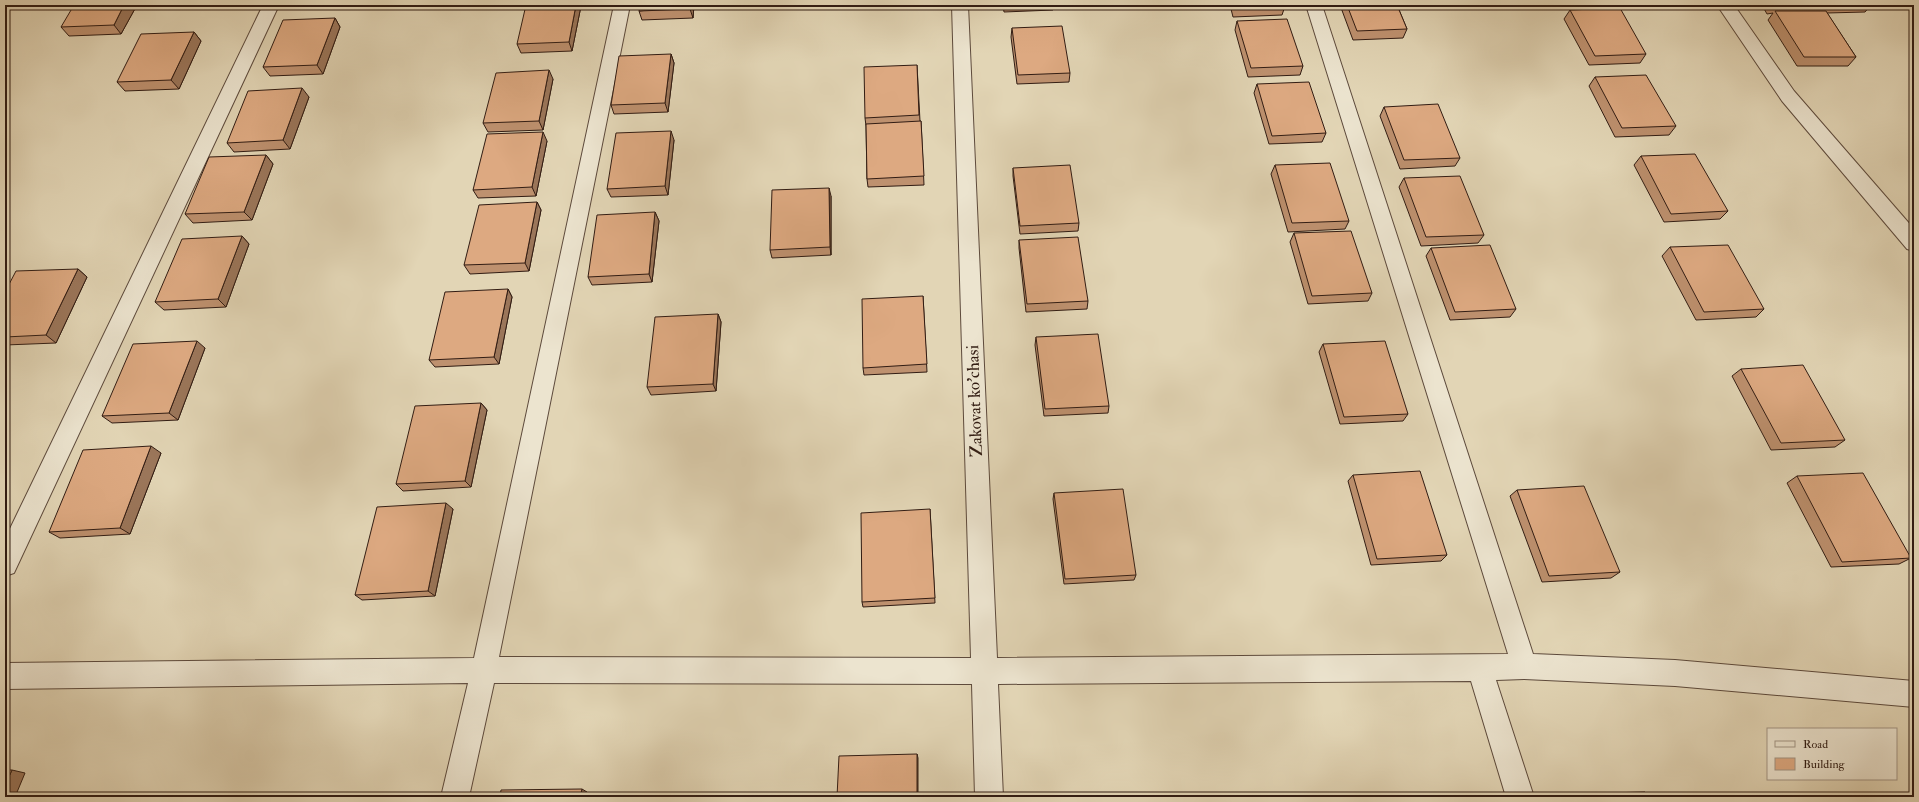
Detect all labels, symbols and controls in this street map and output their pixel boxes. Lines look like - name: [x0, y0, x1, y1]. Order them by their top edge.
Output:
- street label: Zakovat ko'chasi: [962, 344, 987, 457]
- legend: [1767, 728, 1897, 780]
- text: Road: [1803, 737, 1828, 752]
- text: Building: [1803, 757, 1846, 772]

